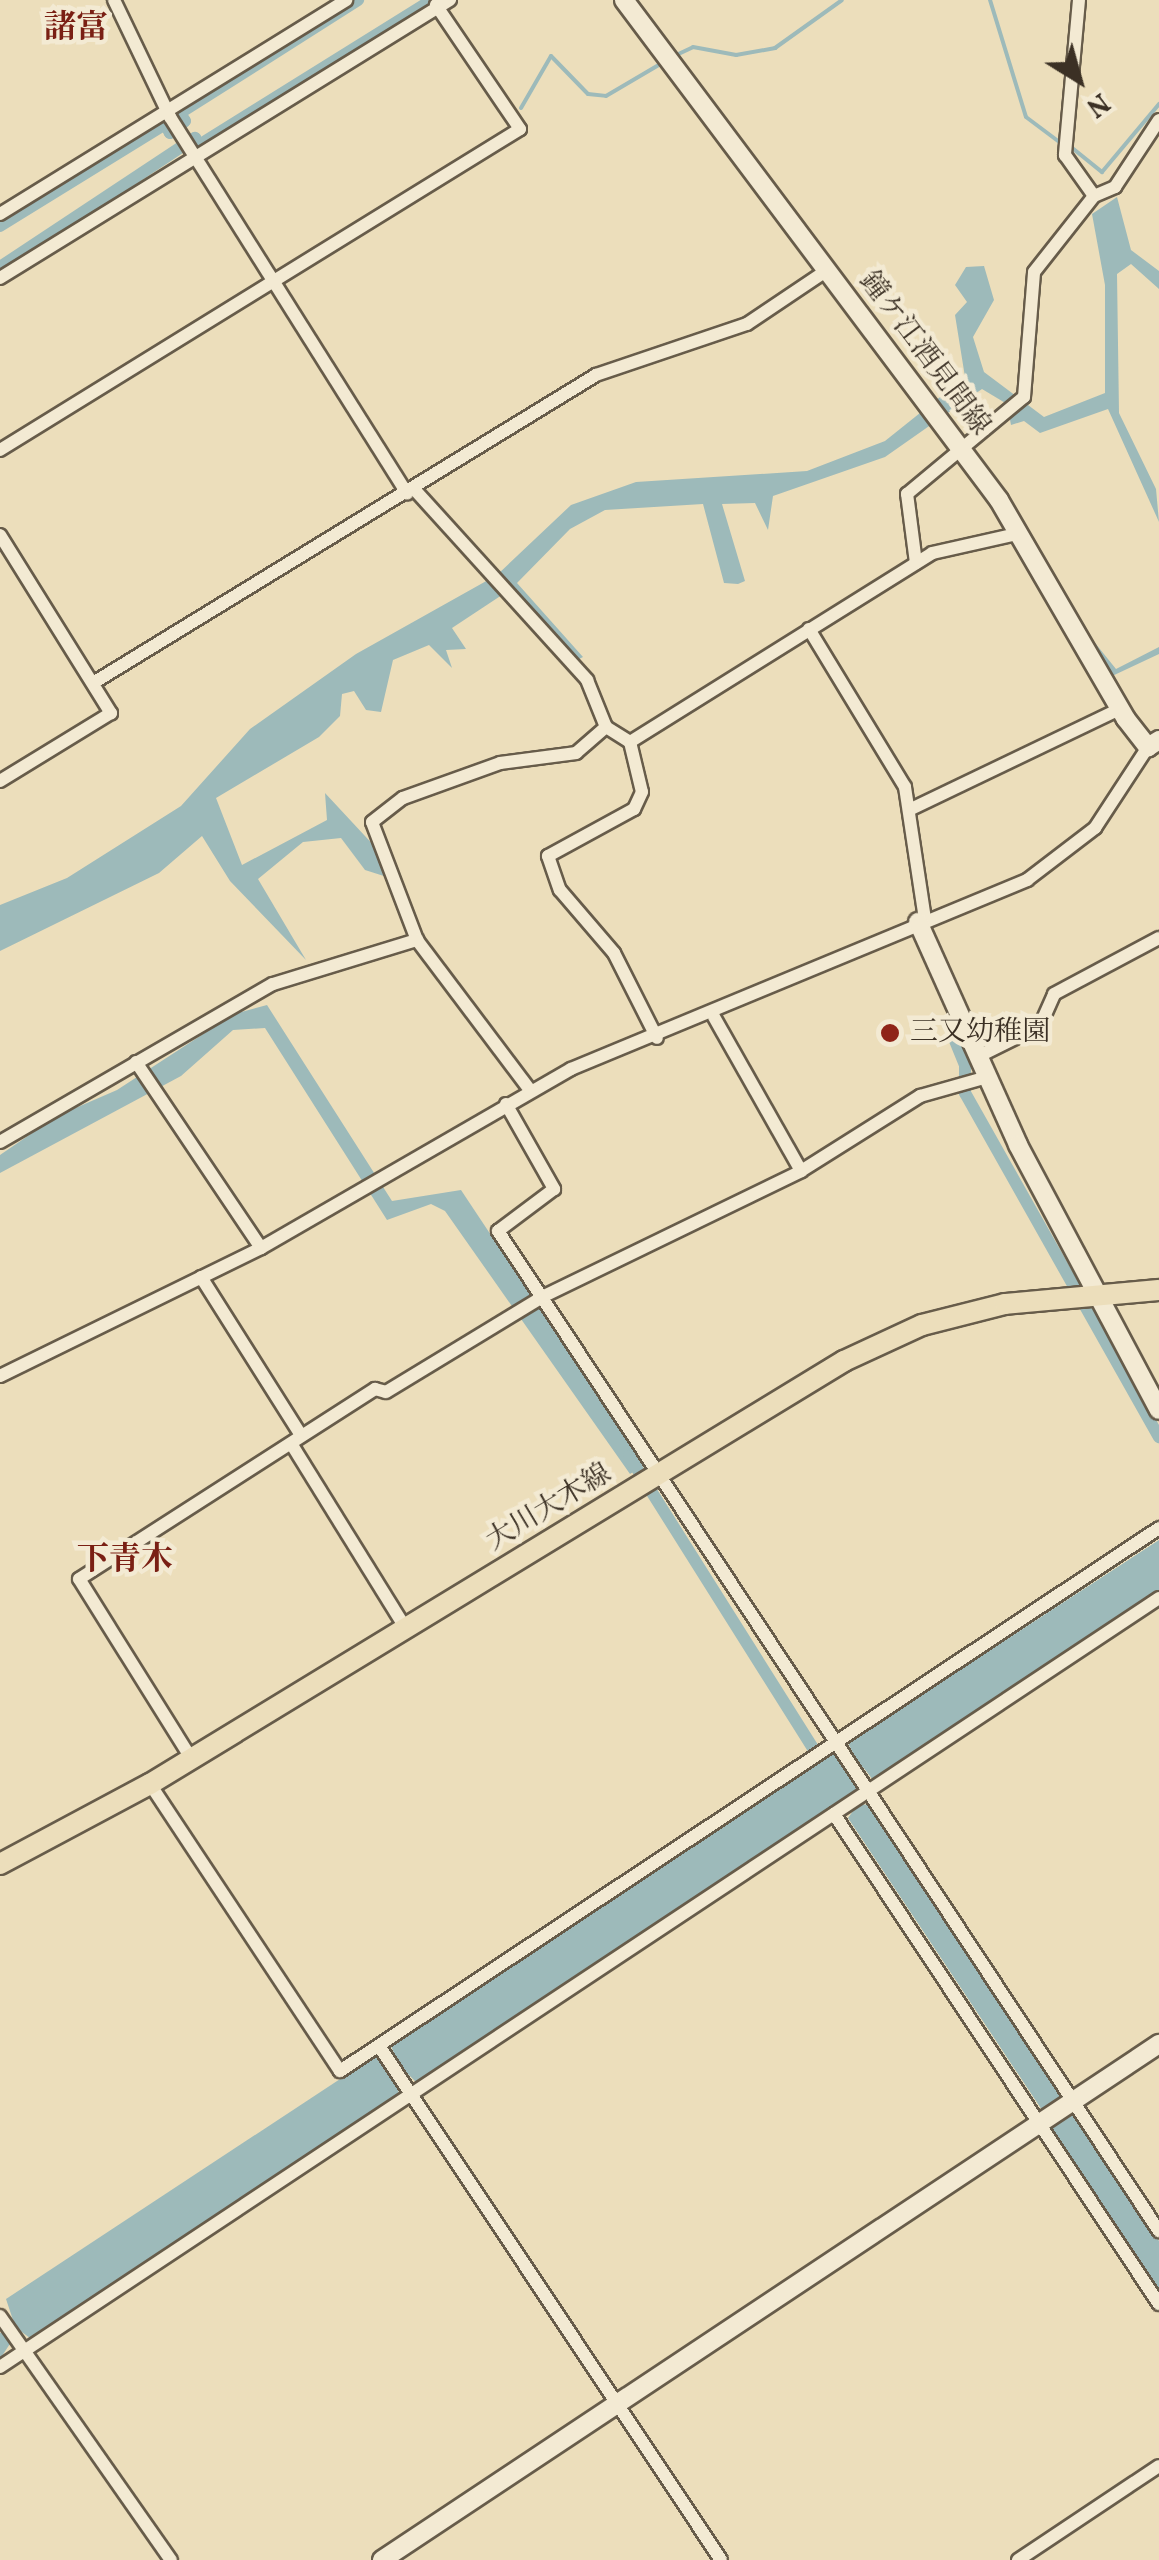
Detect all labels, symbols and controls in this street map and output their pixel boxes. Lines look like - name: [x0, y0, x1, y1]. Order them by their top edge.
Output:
- district label: 諸富: [44, 10, 108, 48]
- north arrow: [1029, 30, 1129, 130]
- text: N: [1078, 83, 1117, 126]
- street label: 鐘ケ江酒見間線: [852, 266, 996, 442]
- place label: 三又幼稚園: [910, 1016, 1050, 1050]
- marker: 三又幼稚園: [879, 1022, 901, 1044]
- street label: 大川大木線: [480, 1458, 618, 1558]
- district label: 下青木: [77, 1542, 173, 1580]

